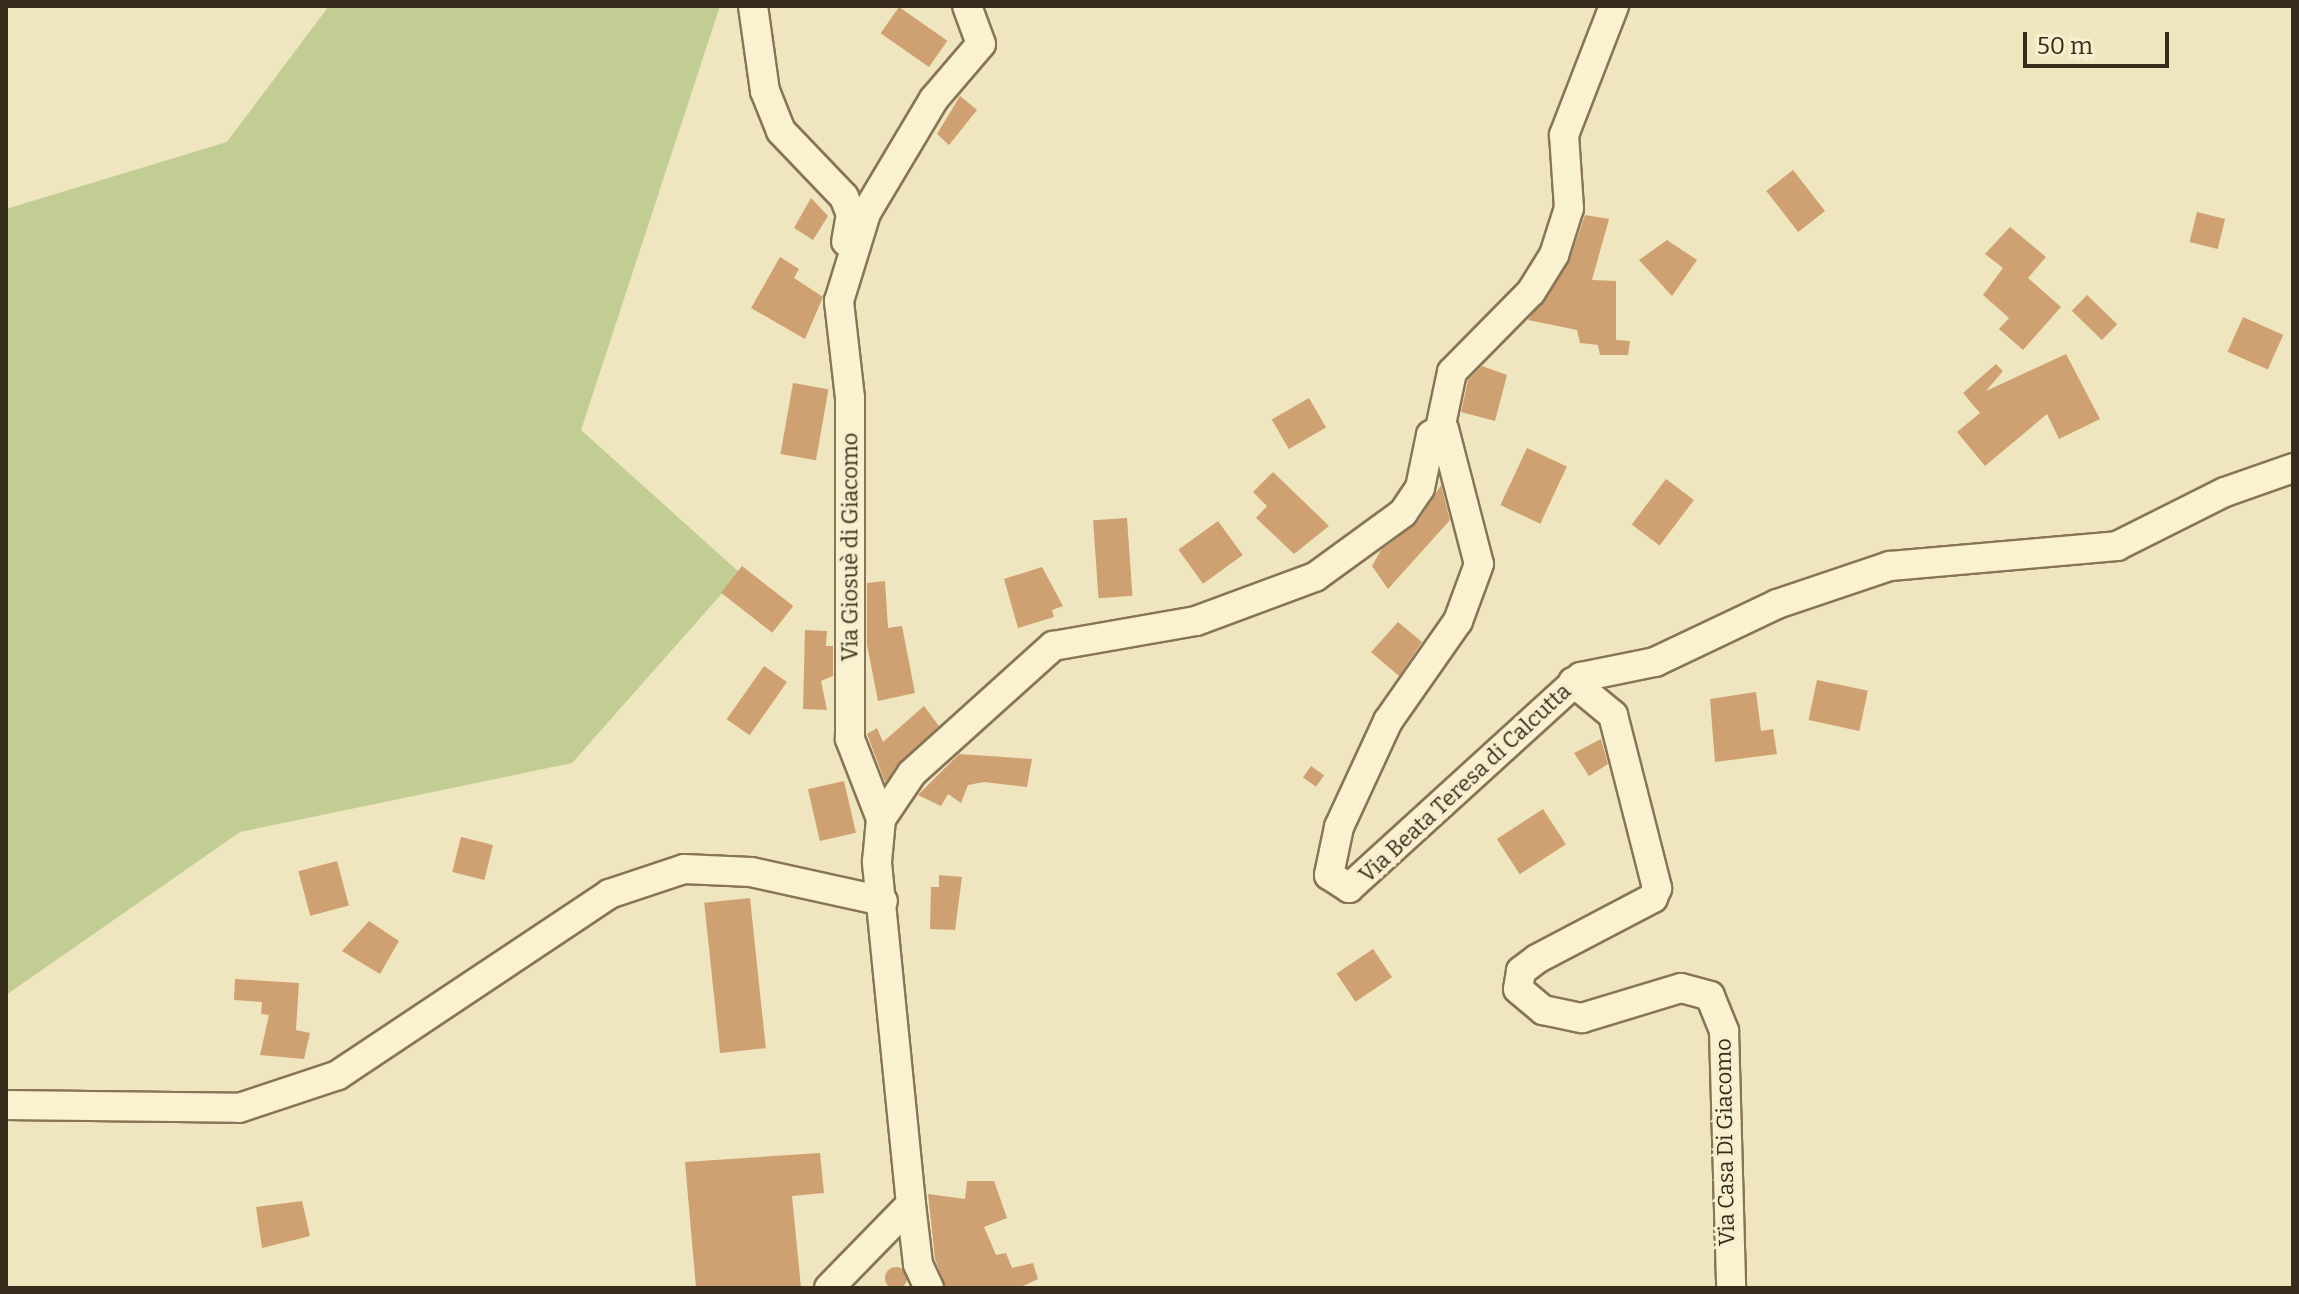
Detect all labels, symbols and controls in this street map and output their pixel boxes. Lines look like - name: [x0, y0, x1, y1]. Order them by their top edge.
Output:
- scale bar: [2027, 16, 2173, 66]
- text: 50 m: [2037, 32, 2093, 60]
- street label: Via Giosuè di Giacomo: [837, 433, 863, 661]
- street label: Via Beata Teresa di Calcutta: [1354, 678, 1576, 888]
- street label: Via Casa Di Giacomo: [1710, 1038, 1740, 1246]

